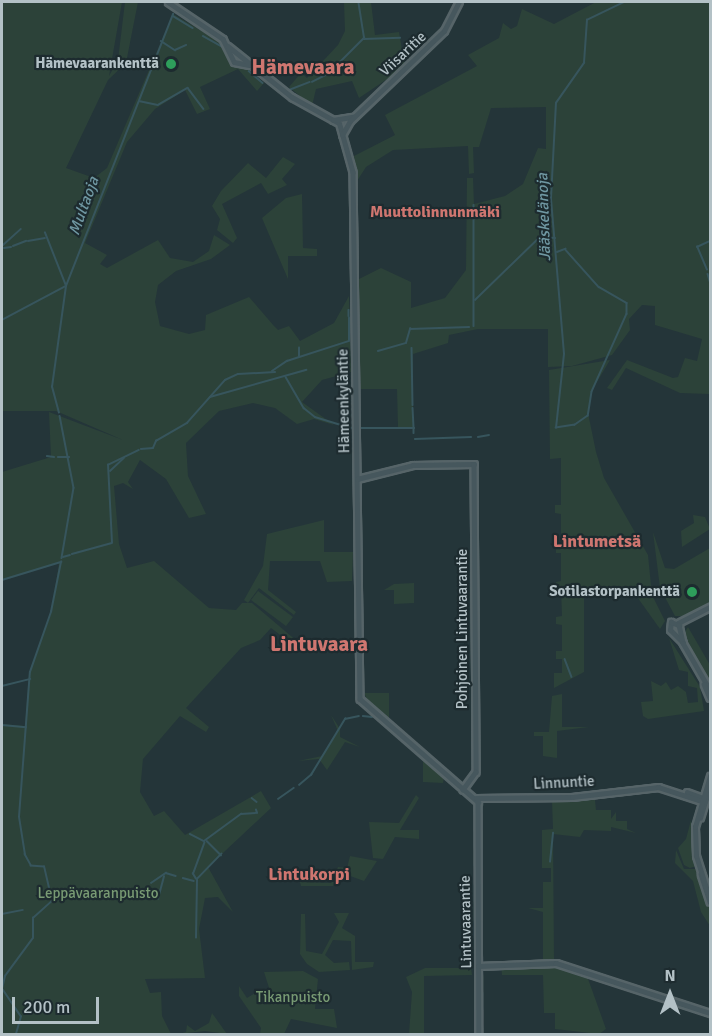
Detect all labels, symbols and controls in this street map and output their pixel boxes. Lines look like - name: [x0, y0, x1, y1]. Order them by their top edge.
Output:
- street label: Viisaritie: [376, 28, 430, 80]
- district label: Hämevaara: [252, 54, 354, 80]
- place label: Hämevaarankenttä: [35, 55, 159, 73]
- marker: Hämevaarankenttä: [164, 57, 178, 71]
- water label: Jääskelänoja: [533, 173, 555, 261]
- water label: Multaoja: [65, 174, 103, 238]
- district label: Muuttolinnunmäki: [370, 202, 500, 222]
- street label: Hämeenkyläntie: [334, 349, 354, 453]
- district label: Lintumetsä: [553, 530, 641, 552]
- street label: Pohjoinen Lintuvaarantie: [454, 549, 472, 709]
- place label: Sotilastorpankenttä: [549, 583, 680, 601]
- marker: Sotilastorpankenttä: [685, 585, 699, 599]
- district label: Lintuvaara: [270, 631, 368, 657]
- street label: Linnuntie: [533, 772, 595, 794]
- district label: Lintukorpi: [268, 863, 350, 885]
- street label: Lintuvaarantie: [456, 875, 476, 969]
- park label: Leppävaaranpuisto: [37, 885, 159, 903]
- north arrow: [640, 964, 700, 1024]
- text: N: [664, 966, 676, 986]
- scale bar: [15, 985, 102, 1023]
- park label: Tikanpuisto: [256, 989, 330, 1007]
- text: 200 m: [23, 996, 70, 1018]

